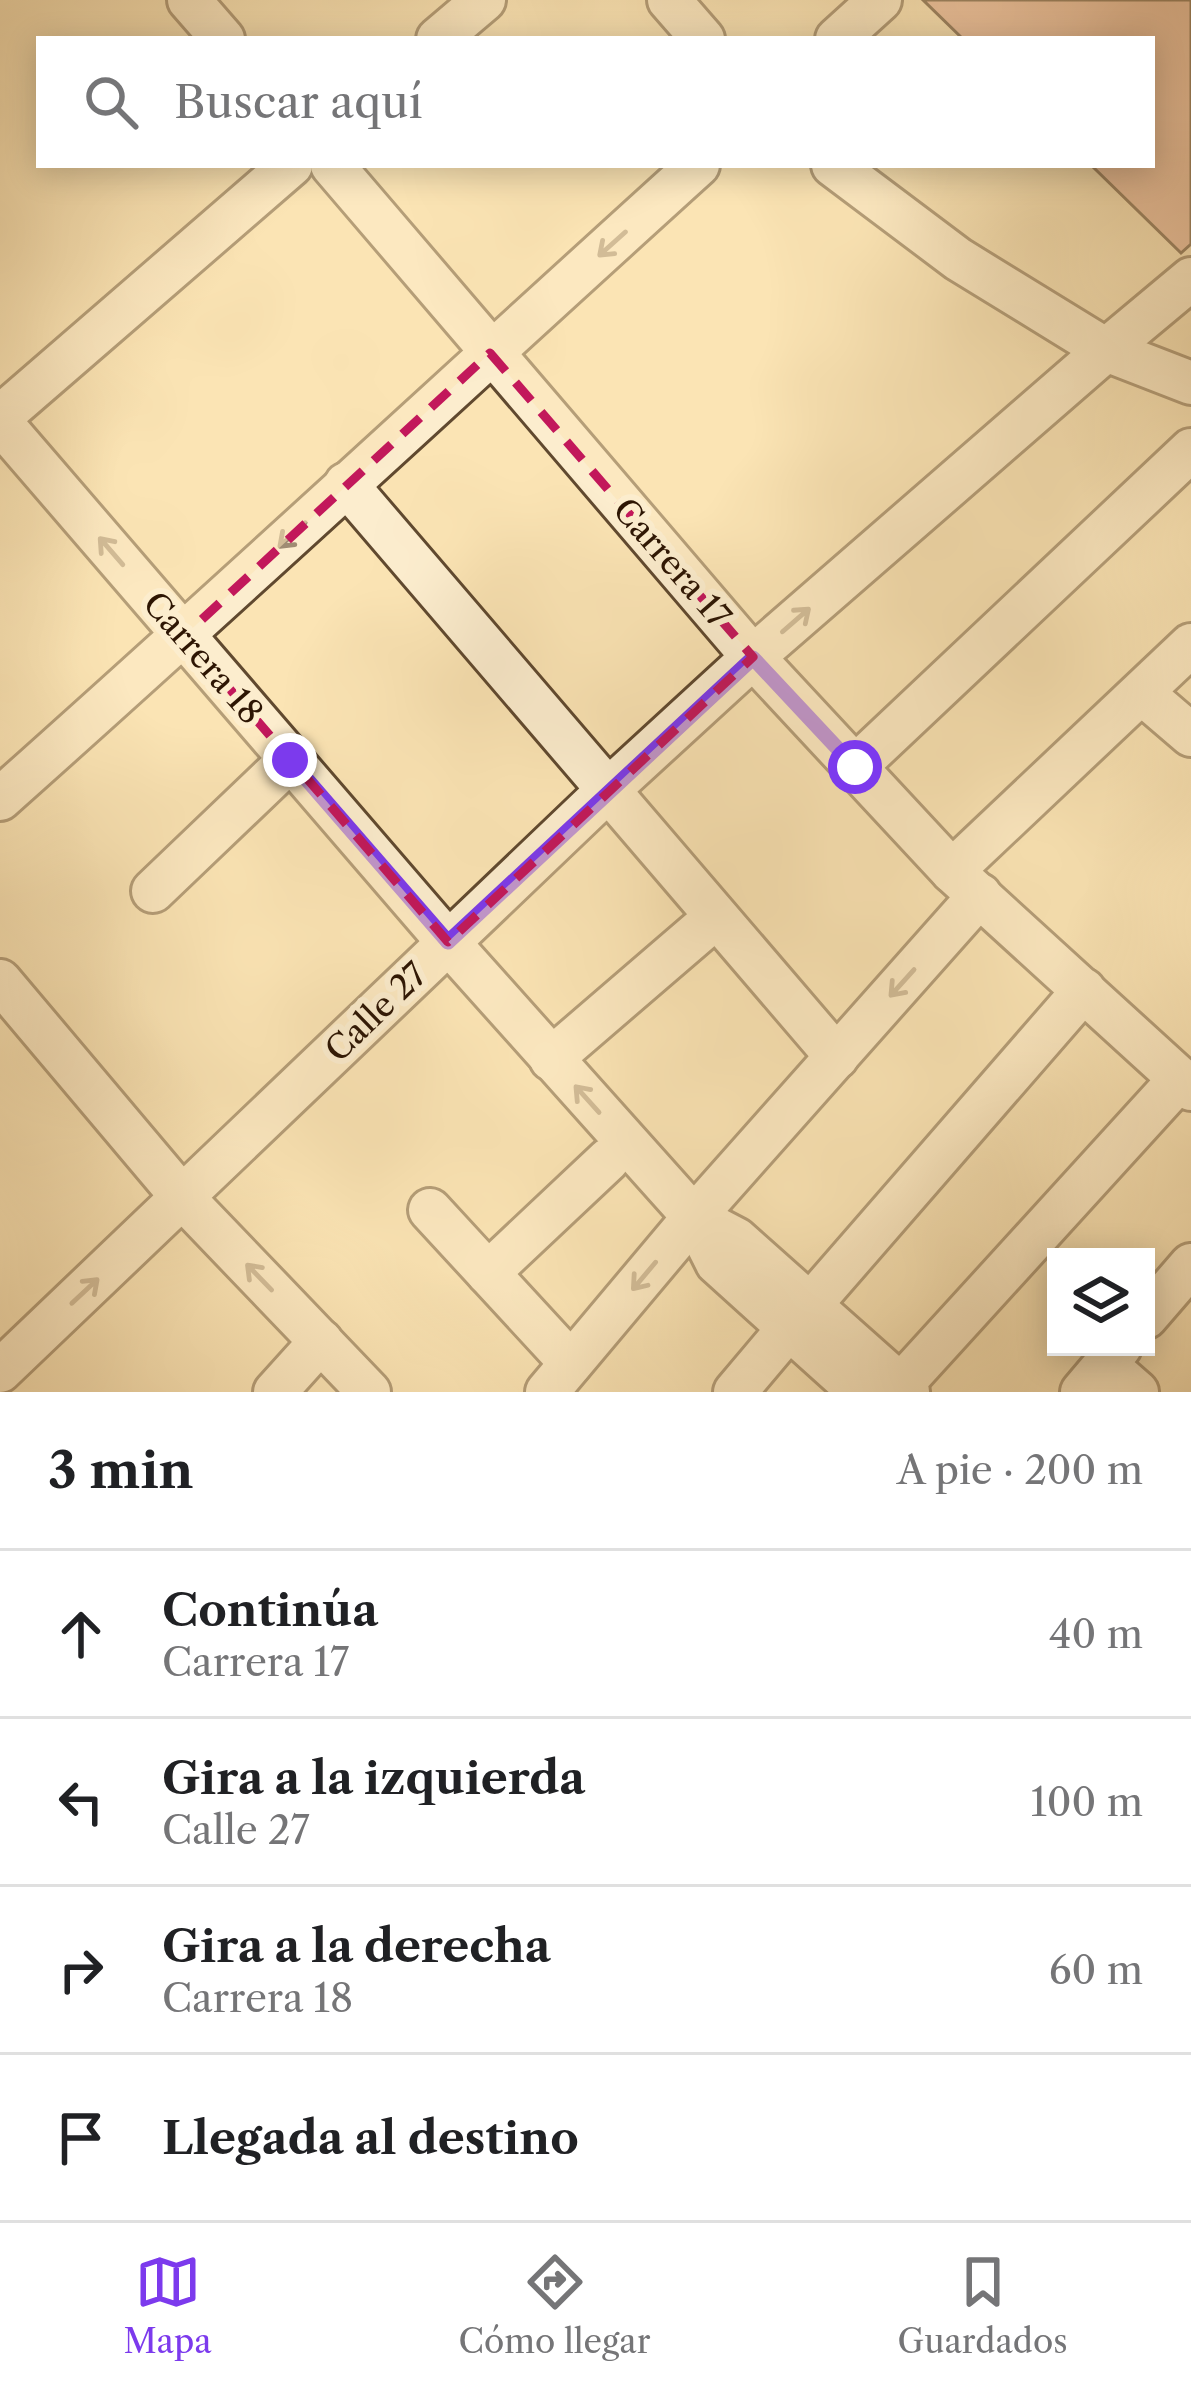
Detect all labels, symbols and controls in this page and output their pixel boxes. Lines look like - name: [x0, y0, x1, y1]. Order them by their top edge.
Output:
- search box: [36, 36, 1155, 168]
- icon: search: [78, 69, 144, 135]
- text: Buscar aquí: [174, 74, 423, 130]
- one-way arrow: [597, 229, 627, 257]
- street label: Carrera 17: [605, 490, 739, 636]
- one-way arrow: [278, 520, 308, 548]
- one-way arrow: [97, 536, 125, 567]
- street label: Carrera 18: [134, 584, 272, 732]
- one-way arrow: [781, 607, 811, 634]
- route end: [263, 733, 317, 787]
- route start: [828, 740, 882, 794]
- street label: Calle 27: [317, 954, 435, 1070]
- one-way arrow: [889, 967, 916, 998]
- one-way arrow: [574, 1085, 601, 1115]
- map controls: [1047, 1248, 1155, 1356]
- button: layers: [1047, 1248, 1155, 1356]
- one-way arrow: [631, 1260, 659, 1291]
- one-way arrow: [246, 1263, 274, 1292]
- one-way arrow: [70, 1277, 99, 1305]
- text: 3 min: [48, 1439, 194, 1501]
- text: A pie · 200 m: [897, 1446, 1143, 1494]
- text: Continúa: [162, 1582, 378, 1638]
- icon: ahead: [48, 1601, 114, 1667]
- text: 40 m: [1049, 1610, 1143, 1658]
- text: Carrera 17: [162, 1638, 349, 1686]
- text: Gira a la izquierda: [162, 1750, 585, 1806]
- icon: left: [48, 1769, 114, 1835]
- text: 100 m: [1030, 1778, 1143, 1826]
- text: Calle 27: [162, 1806, 310, 1854]
- text: Gira a la derecha: [162, 1918, 551, 1974]
- icon: right: [48, 1937, 114, 2003]
- text: 60 m: [1049, 1946, 1143, 1994]
- text: Carrera 18: [162, 1974, 353, 2022]
- icon: arrive: [48, 2105, 114, 2171]
- text: Llegada al destino: [162, 2110, 579, 2166]
- tab: Mapa: [123, 2249, 212, 2362]
- tab: Cómo llegar: [459, 2249, 651, 2362]
- tab: Guardados: [898, 2249, 1068, 2362]

